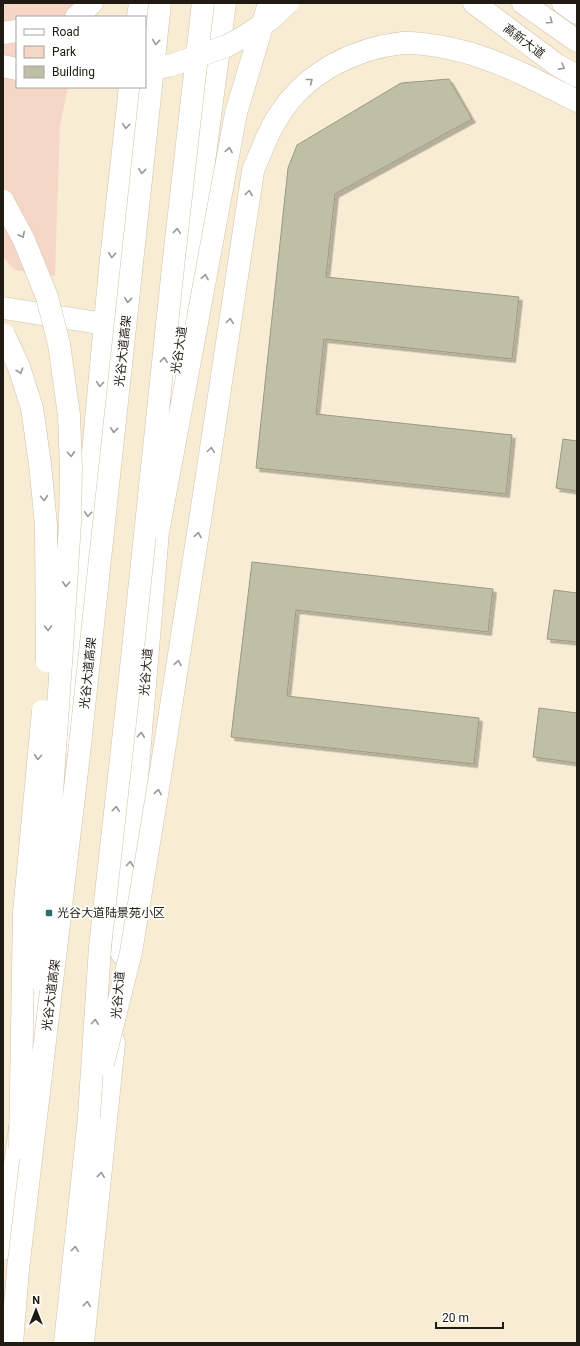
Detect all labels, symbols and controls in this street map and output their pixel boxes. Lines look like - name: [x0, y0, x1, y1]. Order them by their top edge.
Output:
- legend: [16, 16, 146, 88]
- one-way arrow: [545, 16, 552, 23]
- street label: 高新大道: [501, 21, 547, 61]
- text: Road: [52, 25, 80, 39]
- one-way arrow: [152, 39, 161, 45]
- text: Park: [52, 45, 77, 59]
- one-way arrow: [558, 63, 565, 70]
- text: Building: [52, 65, 95, 79]
- one-way arrow: [306, 79, 313, 86]
- one-way arrow: [122, 123, 131, 129]
- one-way arrow: [224, 146, 233, 153]
- one-way arrow: [138, 168, 147, 174]
- one-way arrow: [245, 190, 253, 196]
- one-way arrow: [172, 227, 181, 234]
- one-way arrow: [17, 231, 25, 238]
- one-way arrow: [107, 252, 116, 258]
- one-way arrow: [201, 274, 209, 281]
- one-way arrow: [124, 297, 133, 303]
- street label: 光谷大道高架: [112, 314, 134, 388]
- one-way arrow: [225, 318, 234, 324]
- street label: 光谷大道: [169, 325, 189, 375]
- one-way arrow: [159, 357, 168, 363]
- one-way arrow: [15, 367, 23, 374]
- one-way arrow: [95, 381, 104, 387]
- one-way arrow: [110, 426, 119, 433]
- one-way arrow: [206, 447, 215, 453]
- one-way arrow: [66, 451, 75, 457]
- one-way arrow: [39, 495, 48, 501]
- one-way arrow: [84, 511, 93, 517]
- one-way arrow: [193, 532, 202, 538]
- one-way arrow: [62, 581, 71, 587]
- one-way arrow: [44, 625, 52, 631]
- street label: 光谷大道高架: [77, 636, 99, 710]
- street label: 光谷大道: [137, 647, 155, 697]
- one-way arrow: [173, 660, 182, 666]
- one-way arrow: [136, 732, 145, 738]
- one-way arrow: [34, 754, 43, 760]
- one-way arrow: [153, 788, 161, 795]
- one-way arrow: [111, 806, 120, 812]
- one-way arrow: [125, 861, 134, 867]
- place label: 光谷大道陆景苑小区: [57, 906, 165, 920]
- marker: 光谷大道陆景苑小区: [44, 908, 54, 918]
- street label: 光谷大道高架: [40, 958, 62, 1032]
- street label: 光谷大道: [109, 970, 127, 1020]
- one-way arrow: [91, 1019, 100, 1025]
- one-way arrow: [96, 1172, 105, 1178]
- one-way arrow: [70, 1245, 79, 1252]
- north arrow: [16, 1290, 56, 1330]
- text: N: [32, 1294, 40, 1307]
- one-way arrow: [82, 1301, 91, 1307]
- scale bar: [436, 1304, 503, 1330]
- text: 20 m: [442, 1311, 469, 1325]

